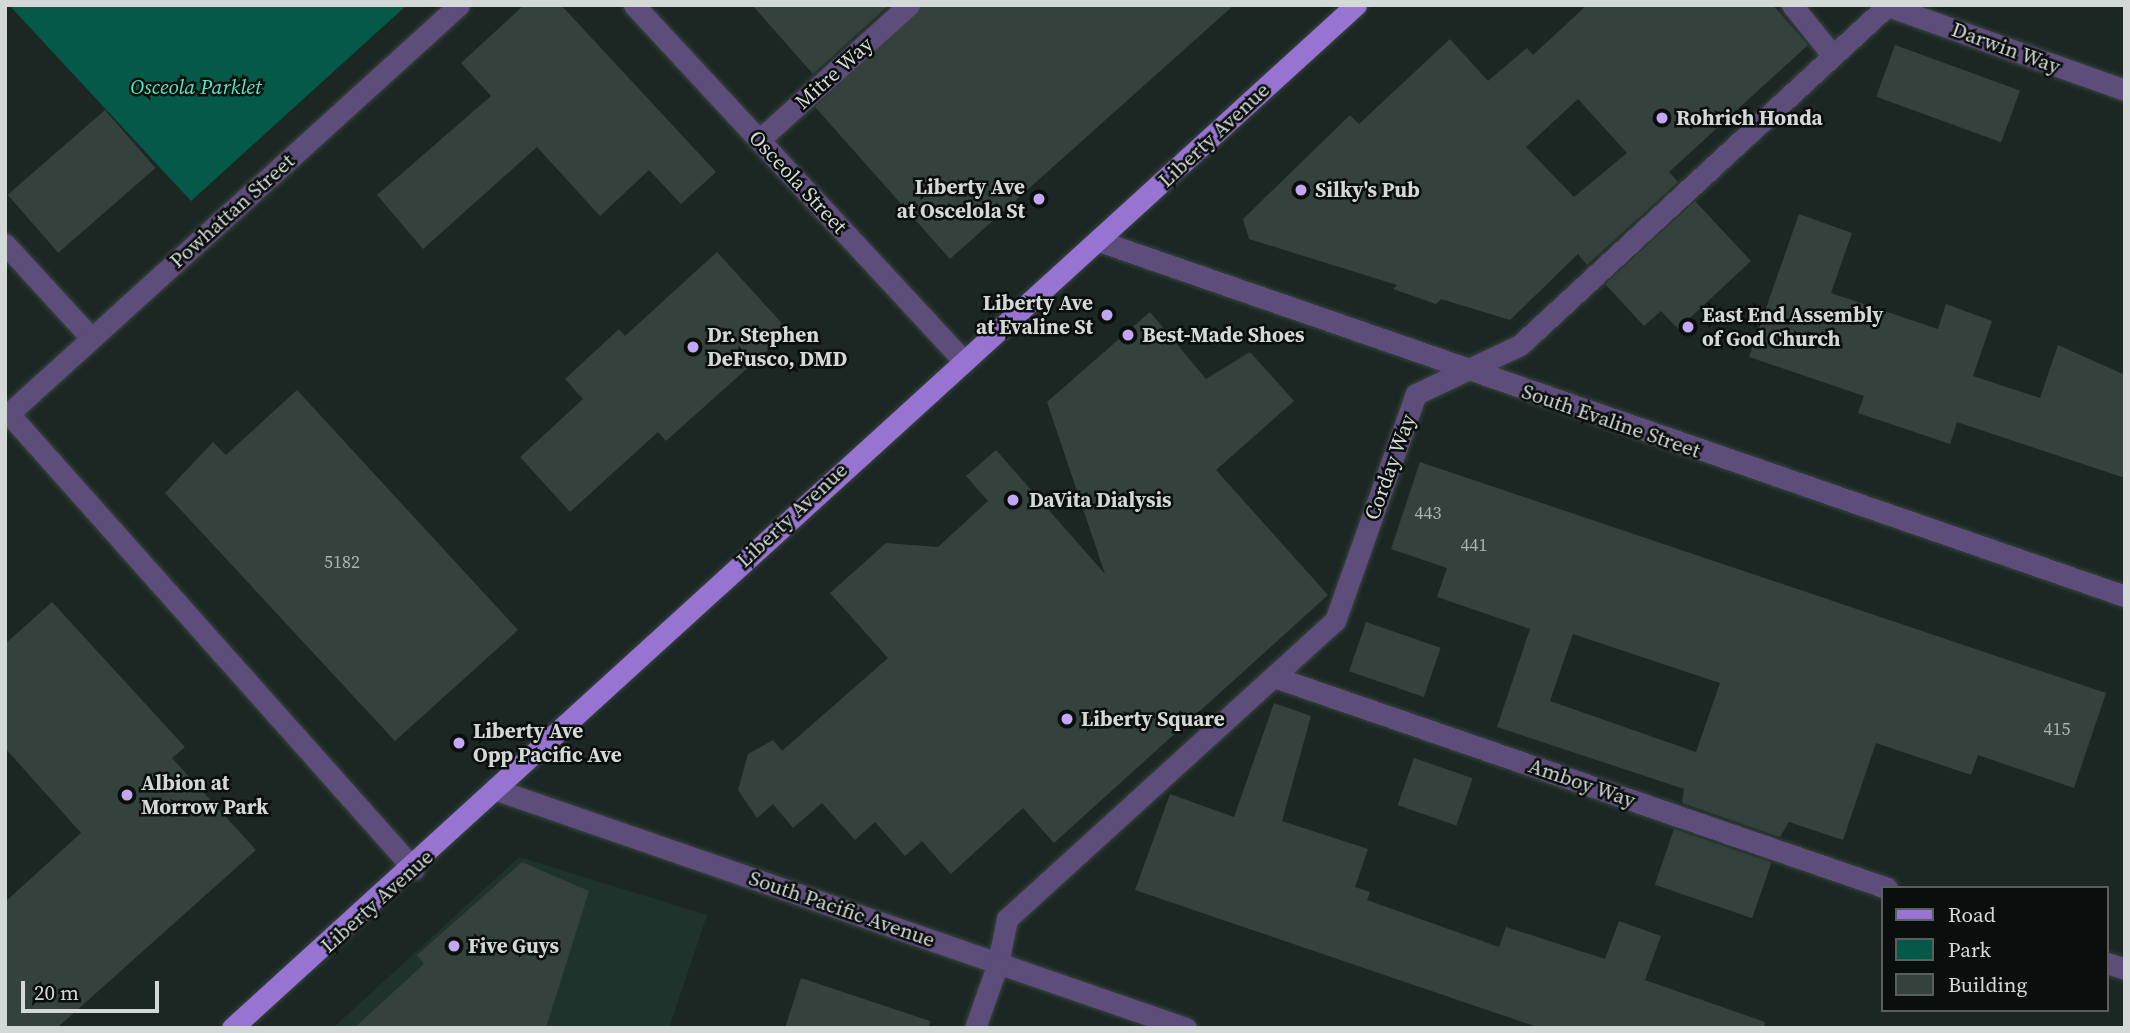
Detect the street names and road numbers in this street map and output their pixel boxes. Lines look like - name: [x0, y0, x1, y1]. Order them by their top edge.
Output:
- street label: Darwin Way: [1948, 17, 2064, 79]
- street label: Mitre Way: [790, 31, 878, 115]
- street label: Liberty Avenue: [1153, 77, 1275, 193]
- street label: Osceola Street: [744, 125, 852, 239]
- street label: Powhattan Street: [165, 149, 299, 273]
- street label: South Evaline Street: [1519, 379, 1703, 463]
- street label: Corday Way: [1359, 410, 1421, 524]
- street label: Liberty Avenue: [731, 457, 853, 573]
- street label: Amboy Way: [1525, 753, 1639, 813]
- street label: Liberty Avenue: [316, 844, 438, 958]
- street label: South Pacific Avenue: [746, 865, 938, 953]

